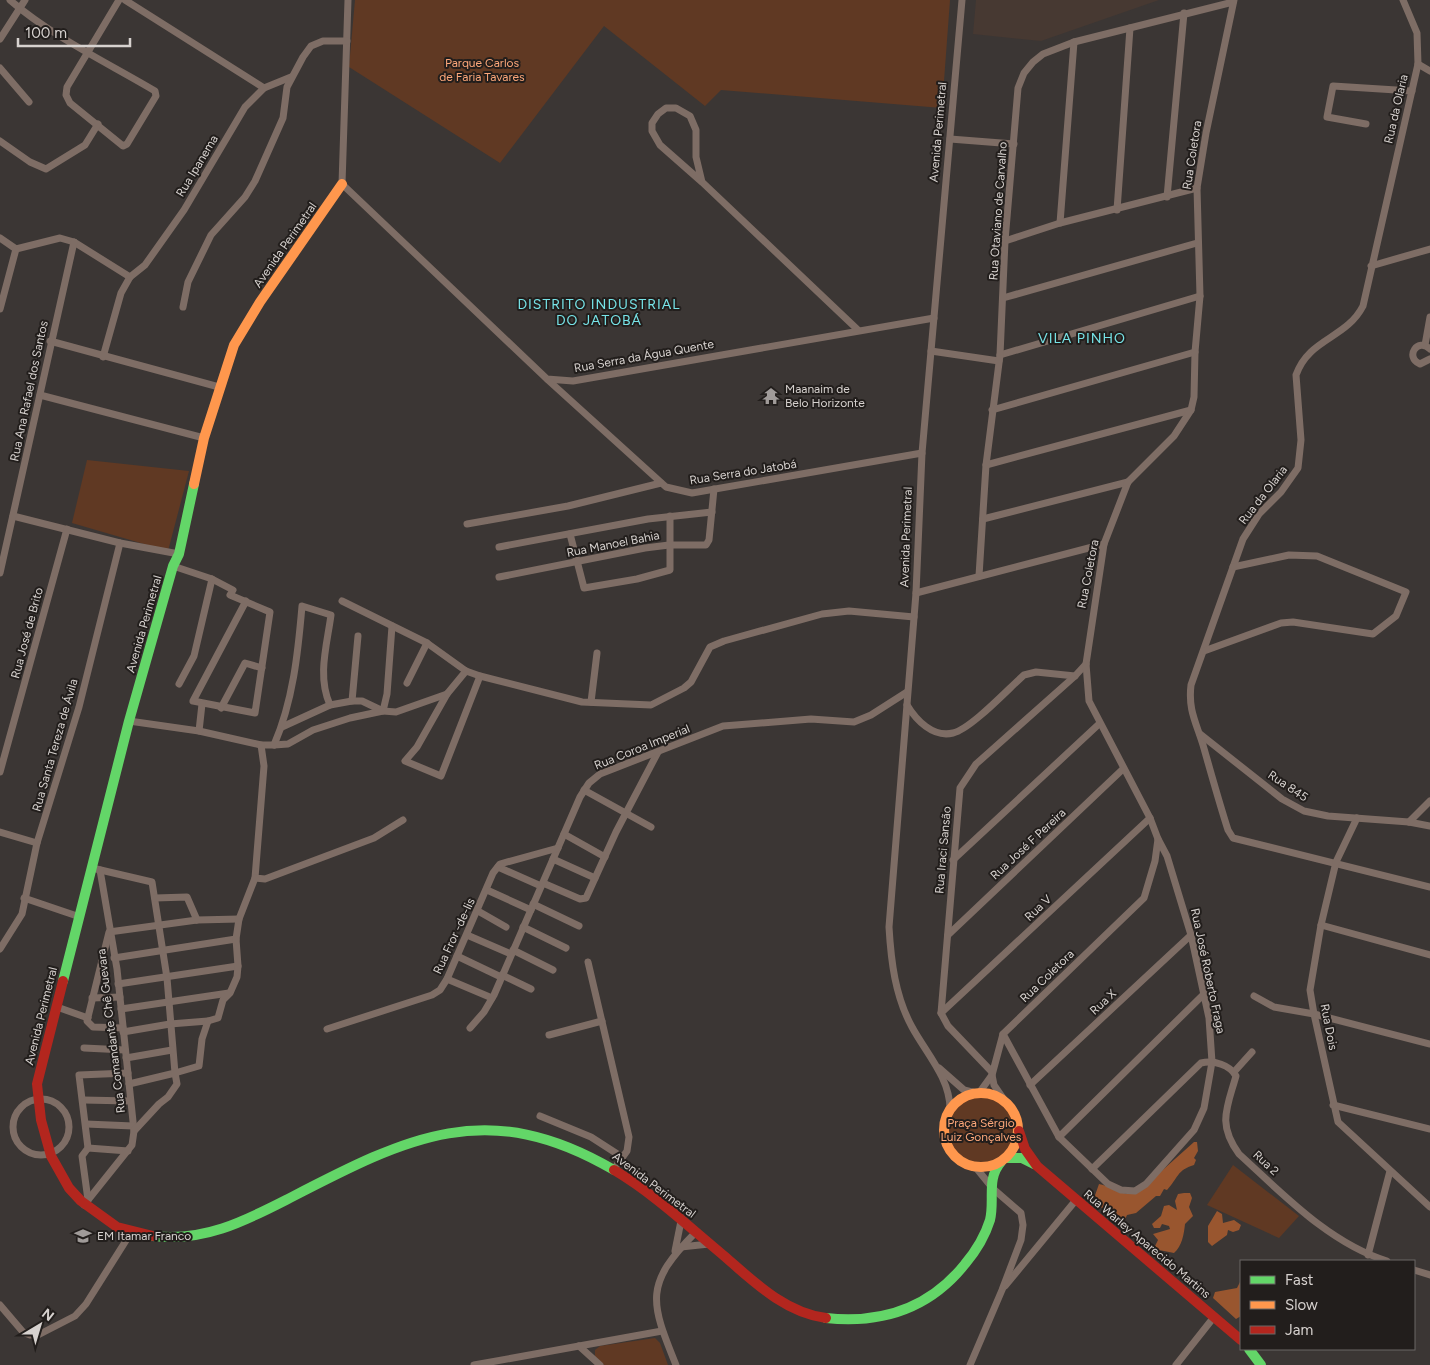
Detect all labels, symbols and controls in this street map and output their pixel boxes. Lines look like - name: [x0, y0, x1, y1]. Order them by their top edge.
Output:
- scale bar: [18, 15, 130, 47]
- text: 100 m: [25, 24, 67, 42]
- park label: Parque Carlos de Faria Tavares: [439, 56, 525, 84]
- street label: Rua da Olaria: [1381, 73, 1411, 145]
- street label: Avenida Perimetral: [927, 81, 949, 183]
- street label: Rua Coletora: [1180, 119, 1204, 191]
- street label: Rua Ipanema: [173, 133, 221, 199]
- street label: Rua Otaviano de Carvalho: [986, 141, 1010, 281]
- street label: Avenida Perimetral: [250, 200, 320, 290]
- district label: DISTRITO INDUSTRIAL DO JATOBÁ: [517, 296, 681, 329]
- street label: Rua Ana Rafael dos Santos: [7, 319, 51, 463]
- district label: VILA PINHO: [1038, 330, 1126, 347]
- street label: Rua Serra da Água Quente: [573, 337, 715, 375]
- place label: Maanaim de Belo Horizonte: [785, 382, 865, 410]
- temple icon: Maanaim de Belo Horizonte: [761, 386, 781, 406]
- street label: Rua Serra do Jatobá: [688, 457, 798, 487]
- street label: Rua da Olaria: [1236, 463, 1290, 527]
- street label: Avenida Perimetral: [897, 486, 915, 588]
- street label: Rua Manoel Bahia: [565, 528, 661, 560]
- street label: Rua Coletora: [1074, 538, 1102, 610]
- street label: Avenida Perimetral: [123, 574, 165, 674]
- street label: Rua José de Brito: [8, 586, 46, 680]
- street label: Rua Santa Tereza de Ávila: [29, 677, 81, 813]
- street label: Rua Coroa Imperial: [592, 721, 692, 773]
- street label: Rua 845: [1265, 768, 1311, 804]
- street label: Rua José F Pereira: [987, 805, 1069, 883]
- street label: Rua Iraci Sansão: [932, 806, 954, 894]
- street label: Rua V: [1022, 892, 1055, 924]
- street label: Rua Fror -de-lis: [430, 895, 478, 976]
- street label: Rua José Roberto Fraga: [1188, 907, 1228, 1035]
- street label: Rua Coletora: [1017, 947, 1077, 1005]
- street label: Rua Comandante Chê Guevara: [94, 948, 128, 1114]
- street label: Avenida Perimetral: [22, 966, 60, 1066]
- street label: Rua X: [1087, 986, 1119, 1018]
- street label: Rua Dois: [1318, 1003, 1340, 1052]
- park label: Praça Sérgio Luiz Gonçalves: [941, 1116, 1022, 1144]
- street label: Rua 2: [1250, 1148, 1282, 1178]
- street label: Avenida Perimetral: [610, 1149, 698, 1221]
- street label: Rua Warley Aparecido Martins: [1081, 1187, 1213, 1301]
- school or university icon: EM Itamar Franco: [73, 1226, 93, 1246]
- place label: EM Itamar Franco: [97, 1229, 191, 1243]
- legend: [1240, 1260, 1415, 1350]
- text: Fast: [1285, 1271, 1314, 1289]
- text: Slow: [1285, 1296, 1318, 1314]
- north arrow: [15, 1300, 65, 1350]
- text: N: [38, 1305, 57, 1325]
- text: Jam: [1285, 1321, 1313, 1339]

